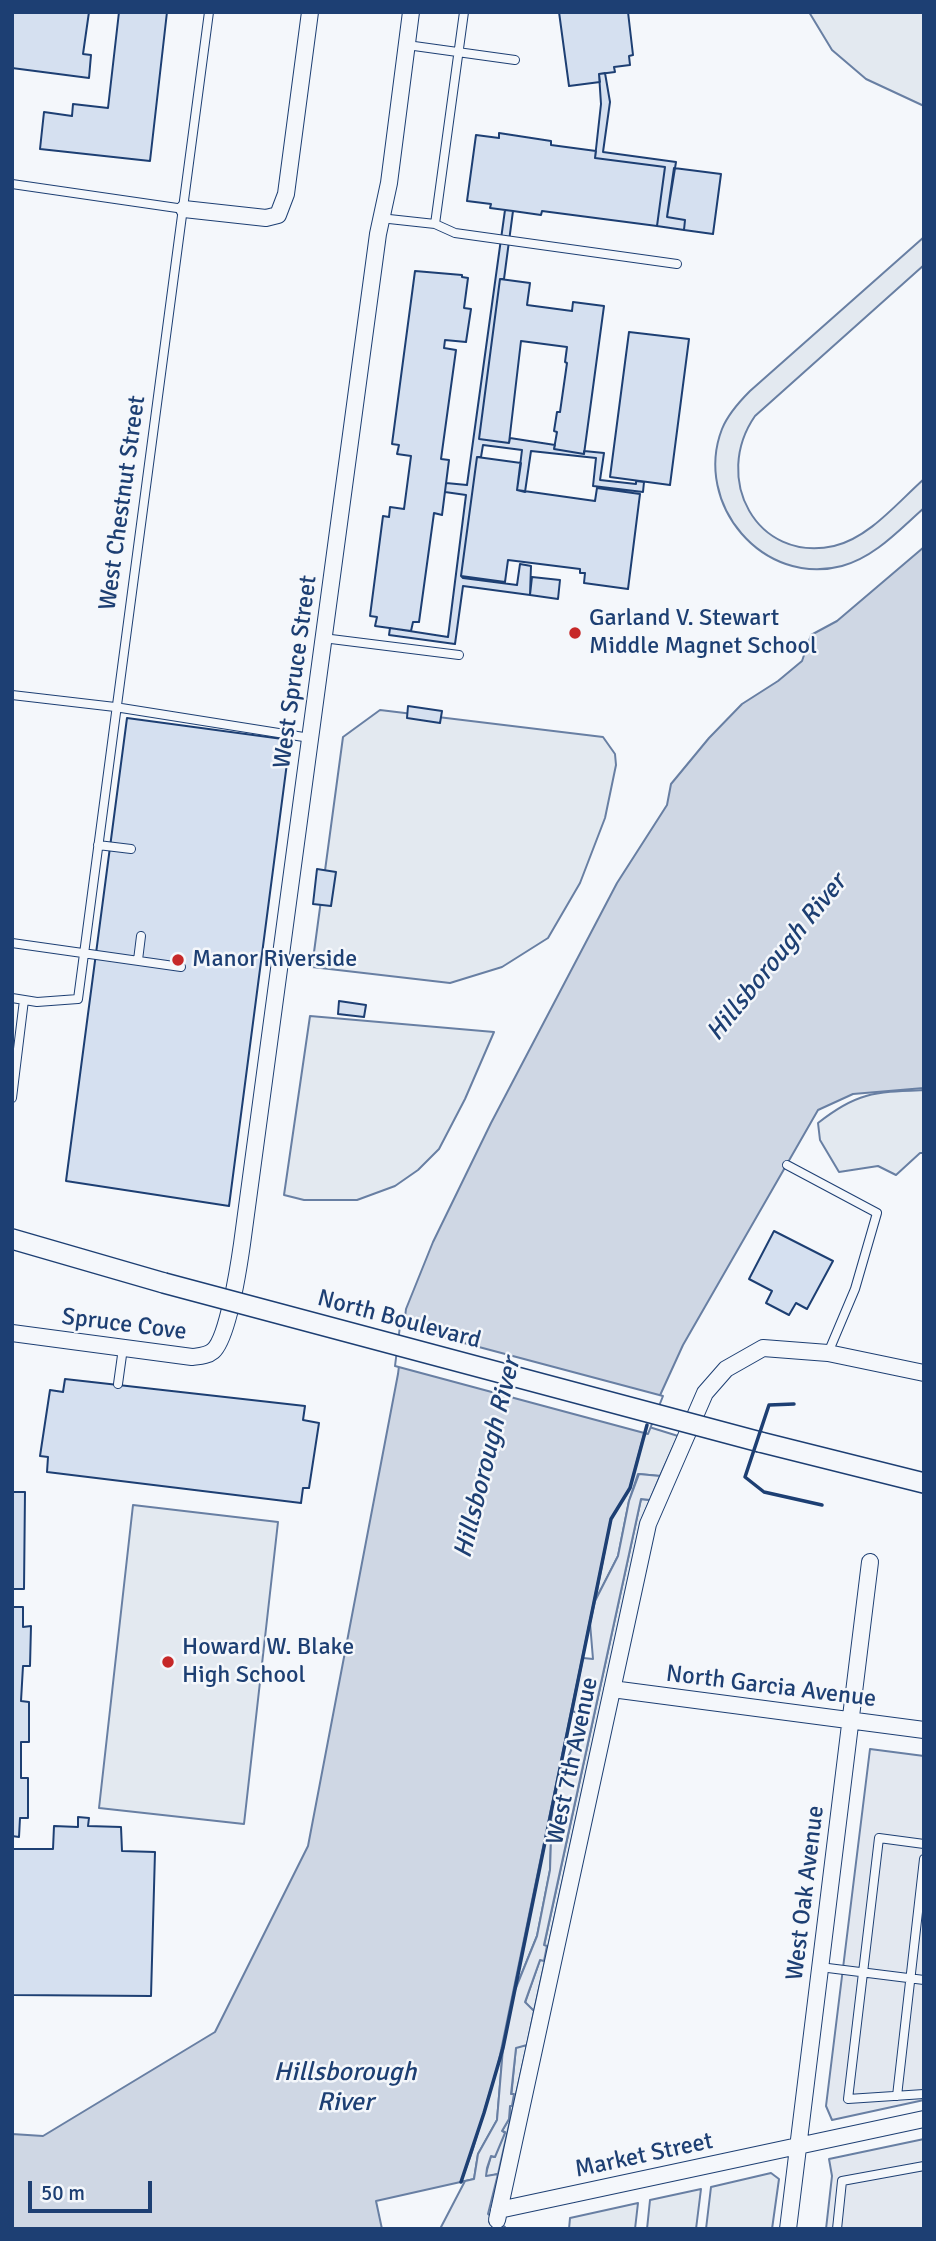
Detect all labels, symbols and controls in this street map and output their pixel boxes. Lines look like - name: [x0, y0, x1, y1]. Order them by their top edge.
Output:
- street label: West Chestnut Street: [94, 394, 152, 612]
- street label: West Spruce Street: [268, 574, 324, 770]
- place label: Garland V. Stewart Middle Magnet School: [589, 605, 817, 661]
- marker: Garland V. Stewart Middle Magnet School: [567, 625, 583, 641]
- water label: Hillsborough River: [700, 868, 854, 1048]
- place label: Manor Riverside: [192, 946, 357, 974]
- marker: Manor Riverside: [170, 952, 186, 968]
- street label: North Boulevard: [314, 1284, 484, 1356]
- street label: Spruce Cove: [60, 1303, 188, 1347]
- water label: Hillsborough River: [448, 1355, 528, 1561]
- place label: Howard W. Blake High School: [182, 1634, 354, 1690]
- marker: Howard W. Blake High School: [160, 1654, 176, 1670]
- street label: North Garcia Avenue: [664, 1660, 878, 1714]
- street label: West 7th Avenue: [541, 1675, 605, 1847]
- street label: West Oak Avenue: [781, 1804, 831, 1982]
- water label: Hillsborough River: [274, 2057, 416, 2118]
- street label: Market Street: [572, 2127, 716, 2185]
- scale bar: [32, 2168, 156, 2212]
- text: 50 m: [41, 2180, 85, 2206]

